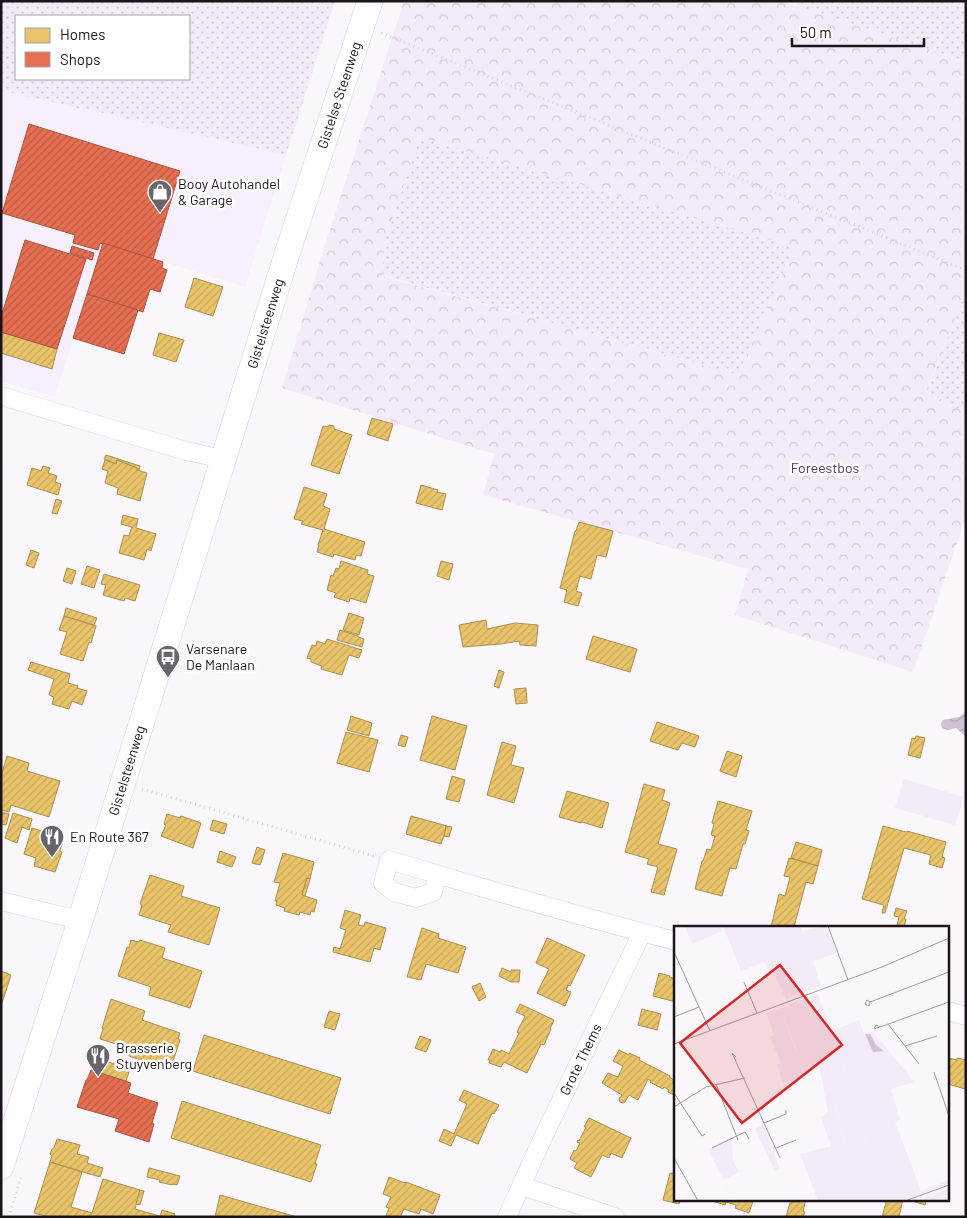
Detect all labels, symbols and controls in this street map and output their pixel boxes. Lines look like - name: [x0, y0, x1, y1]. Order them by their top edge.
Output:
- legend: [15, 15, 190, 80]
- scale bar: [792, 15, 924, 47]
- text: 50 m: [800, 23, 832, 41]
- text: Homes: [60, 25, 105, 43]
- street label: Gistelse Steenweg: [313, 39, 364, 151]
- text: Shops: [60, 50, 100, 68]
- place label: Booy Autohandel & Garage: [178, 175, 280, 208]
- shop icon: Booy Autohandel & Garage: [147, 179, 173, 213]
- street label: Gistelsteenweg: [243, 276, 287, 370]
- park label: Foreestbos: [791, 459, 860, 476]
- place label: Varsenare De Manlaan: [186, 640, 255, 673]
- bus stop icon: Varsenare De Manlaan: [155, 644, 181, 678]
- street label: Gistelsteenweg: [104, 723, 148, 817]
- restaurant icon: En Route 367: [39, 824, 65, 858]
- place label: En Route 367: [70, 828, 149, 845]
- inset map: [674, 926, 950, 1200]
- street label: Grote Thems: [556, 1020, 605, 1098]
- place label: Brasserie Stuyvenberg: [116, 1039, 192, 1072]
- restaurant icon: Brasserie Stuyvenberg: [85, 1043, 111, 1077]

